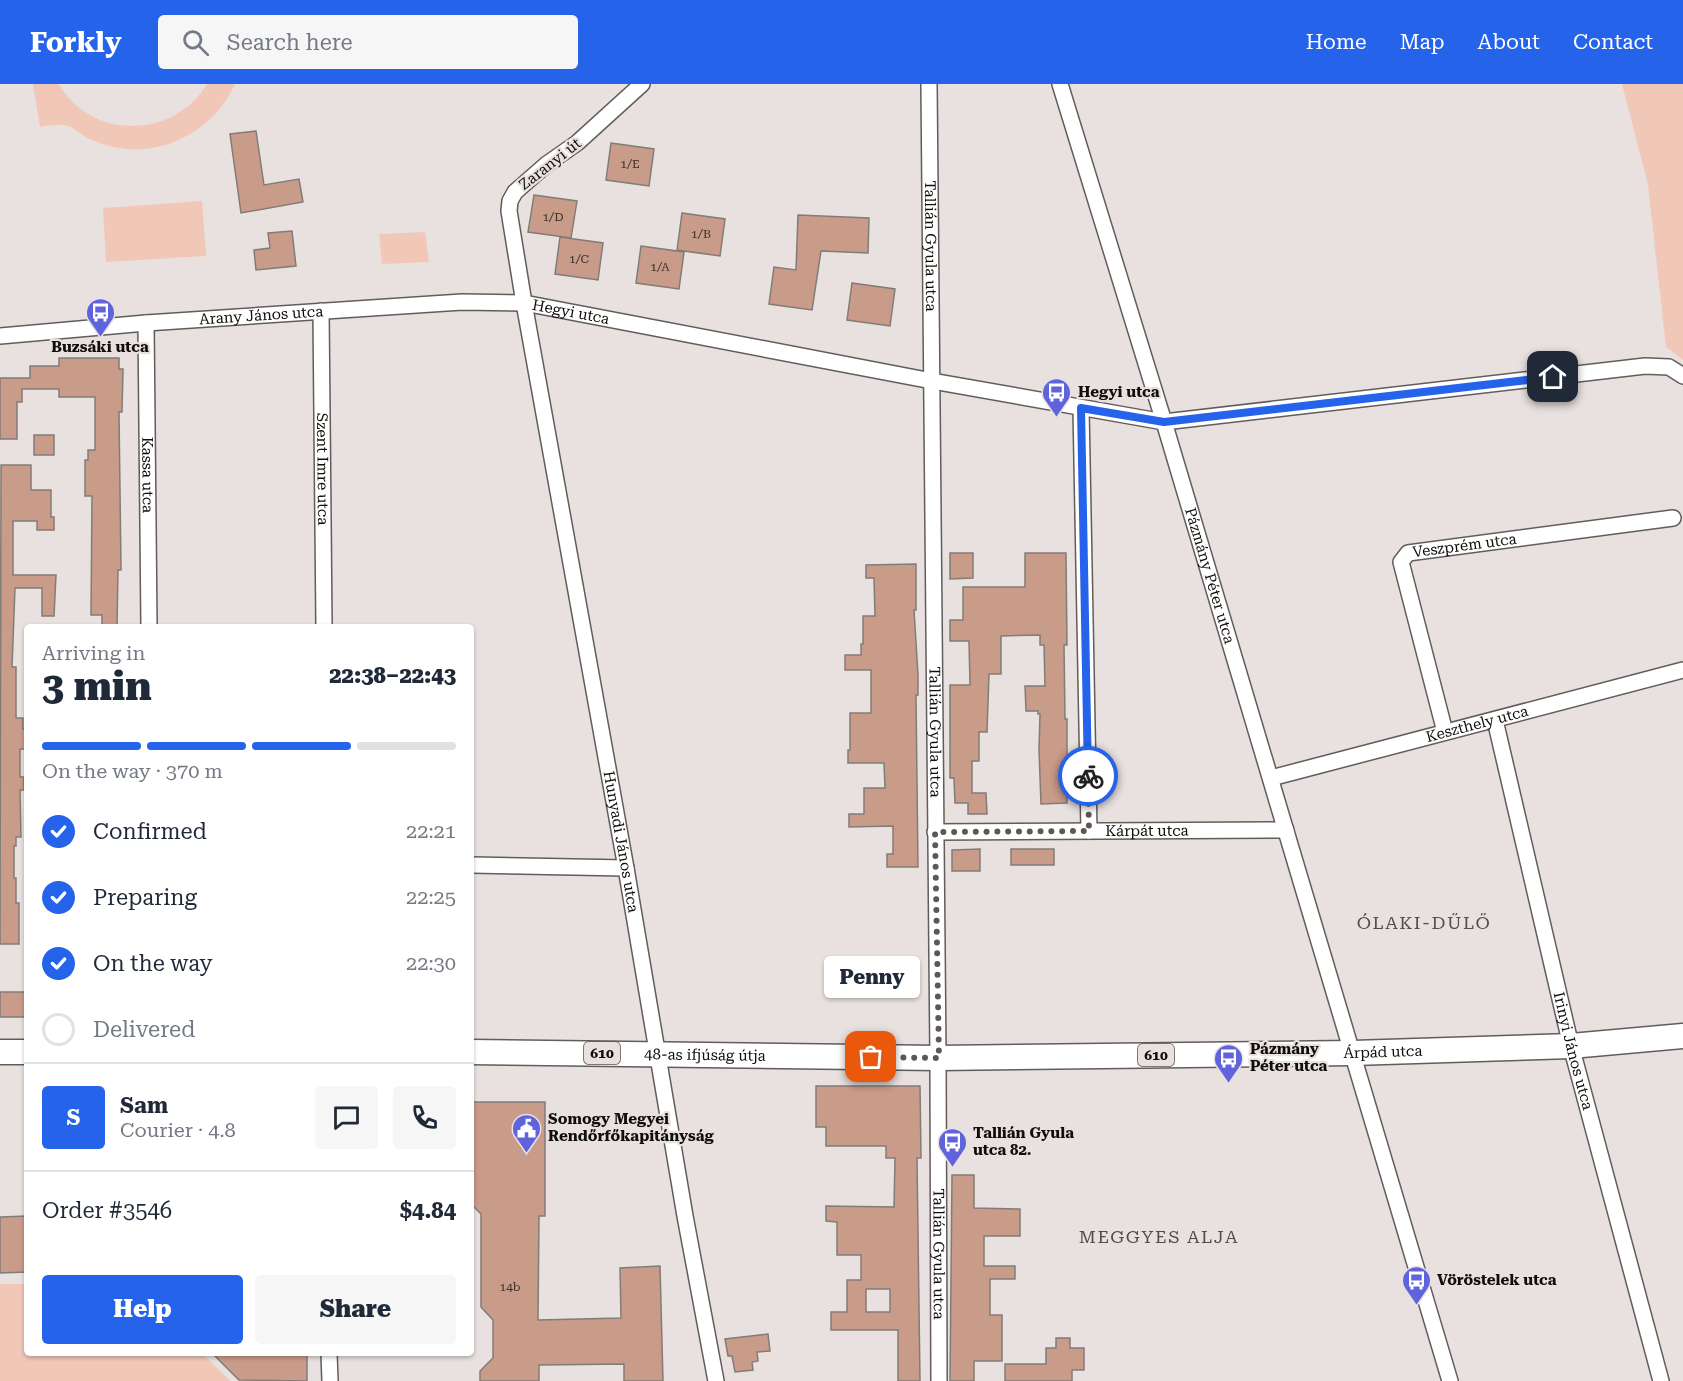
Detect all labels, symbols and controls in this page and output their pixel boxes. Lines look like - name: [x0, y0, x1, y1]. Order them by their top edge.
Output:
- search box: [158, 15, 578, 69]
- text: Forkly: [30, 26, 122, 59]
- icon: search: [179, 26, 212, 59]
- text: Search here: [227, 30, 353, 55]
- text: Home: [1306, 30, 1367, 54]
- text: Map: [1400, 30, 1445, 54]
- text: About: [1478, 30, 1540, 54]
- text: Contact: [1573, 30, 1653, 54]
- street label: Zaranyi út: [515, 134, 585, 194]
- house number: 1/E: [620, 157, 640, 171]
- street label: Tallián Gyula utca: [921, 180, 940, 312]
- house number: 1/D: [542, 210, 564, 224]
- house number: 1/B: [691, 227, 711, 241]
- house number: 1/C: [569, 252, 589, 266]
- house number: 1/A: [650, 260, 670, 274]
- bus stop icon: Buzsáki utca: [84, 296, 116, 338]
- street label: Hegyi utca: [531, 296, 611, 328]
- street label: Arany János utca: [199, 302, 324, 328]
- place label: Buzsáki utca: [51, 338, 149, 356]
- pin: [1527, 351, 1578, 402]
- icon: home: [1536, 360, 1569, 393]
- bus stop icon: Hegyi utca: [1041, 376, 1073, 418]
- place label: Hegyi utca: [1078, 383, 1160, 401]
- street label: Szent Imre utca: [313, 413, 332, 525]
- street label: Kassa utca: [138, 437, 157, 513]
- street label: Pázmány Péter utca: [1181, 505, 1239, 646]
- street label: Veszprém utca: [1411, 530, 1518, 561]
- text: Arriving in: [42, 641, 145, 665]
- text: 22:38–22:43: [329, 663, 456, 688]
- text: 3 min: [42, 664, 152, 710]
- street label: Tallián Gyula utca: [925, 666, 945, 798]
- street label: Keszthely utca: [1424, 702, 1530, 746]
- courier: [1058, 746, 1118, 806]
- text: On the way · 370 m: [42, 759, 223, 783]
- icon: bike: [1072, 760, 1105, 793]
- street label: Hunyadi János utca: [600, 770, 642, 914]
- icon: check: [42, 815, 75, 848]
- text: Confirmed: [93, 819, 207, 844]
- text: 22:21: [406, 819, 456, 843]
- street label: Kárpát utca: [1105, 822, 1189, 840]
- icon: check: [42, 881, 75, 914]
- text: Preparing: [93, 885, 197, 910]
- text: 22:25: [406, 885, 456, 909]
- district label: ÓLAKI-DŰLŐ: [1357, 912, 1491, 933]
- icon: check: [42, 947, 75, 980]
- text: On the way: [93, 951, 213, 976]
- text: 22:30: [406, 951, 456, 975]
- callout: Penny: [823, 955, 919, 997]
- text: Penny: [840, 965, 904, 989]
- street label: Irinyi János utca: [1550, 990, 1597, 1112]
- text: Delivered: [93, 1017, 195, 1042]
- pin: [845, 1031, 896, 1082]
- icon: bag: [854, 1040, 887, 1073]
- place label: Pázmány Péter utca: [1250, 1040, 1328, 1075]
- road number: 610: [584, 1042, 620, 1064]
- bus stop icon: Pázmány Péter utca: [1213, 1042, 1245, 1084]
- street label: Árpád utca: [1343, 1042, 1423, 1062]
- road number: 610: [1138, 1044, 1174, 1066]
- street label: 48-as ifjúság útja: [644, 1045, 766, 1065]
- button: chat: [315, 1086, 378, 1149]
- button: phone: [393, 1086, 456, 1149]
- text: Sam: [120, 1093, 168, 1118]
- text: S: [67, 1105, 80, 1130]
- place label: Somogy Megyei Rendőrfőkapitányság: [548, 1110, 715, 1145]
- public building icon: Somogy Megyei Rendőrfőkapitányság: [511, 1112, 543, 1154]
- text: Courier · 4.8: [120, 1118, 236, 1142]
- place label: Tallián Gyula utca 82.: [973, 1124, 1074, 1159]
- bus stop icon: Tallián Gyula utca 82.: [936, 1126, 968, 1168]
- street label: Tallián Gyula utca: [929, 1188, 948, 1320]
- text: Order #3546: [42, 1198, 172, 1223]
- text: $4.84: [400, 1198, 456, 1223]
- district label: MEGGYES ALJA: [1079, 1226, 1239, 1247]
- bus stop icon: Vöröstelek utca: [1400, 1264, 1432, 1306]
- place label: Vöröstelek utca: [1437, 1271, 1557, 1289]
- button: Help: [42, 1275, 243, 1344]
- button: Share: [255, 1275, 456, 1344]
- house number: 14b: [499, 1280, 521, 1294]

